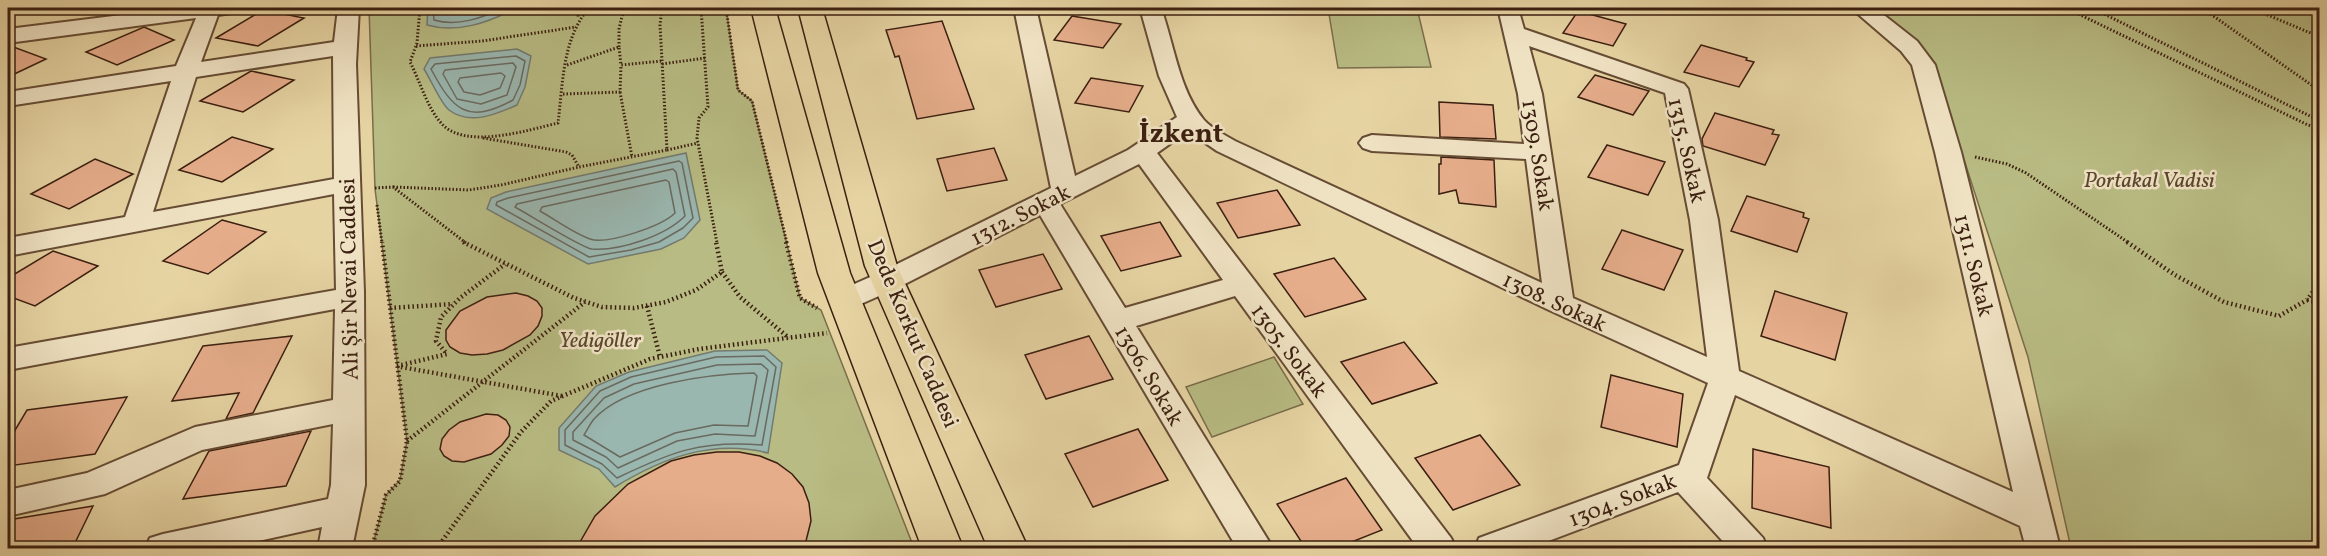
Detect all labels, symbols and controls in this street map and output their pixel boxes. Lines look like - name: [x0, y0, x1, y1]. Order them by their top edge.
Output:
- street label: 1315. Sokak: [1658, 95, 1713, 206]
- street label: 1309. Sokak: [1512, 97, 1561, 213]
- district label: İzkent: [1139, 115, 1223, 154]
- park label: Portakal Vadisi: [2084, 166, 2215, 197]
- street label: Ali Şir Nevai Caddesi: [333, 178, 368, 380]
- street label: 1312. Sokak: [966, 178, 1076, 255]
- street label: 1311. Sokak: [1945, 211, 2000, 320]
- street label: Dede Korkut Caddesi: [858, 235, 965, 433]
- street label: 1308. Sokak: [1497, 266, 1611, 341]
- street label: 1305. Sokak: [1242, 298, 1334, 405]
- street label: 1306. Sokak: [1106, 320, 1190, 432]
- park label: Yedigöller: [559, 326, 642, 357]
- street label: 1304. Sokak: [1564, 467, 1681, 536]

